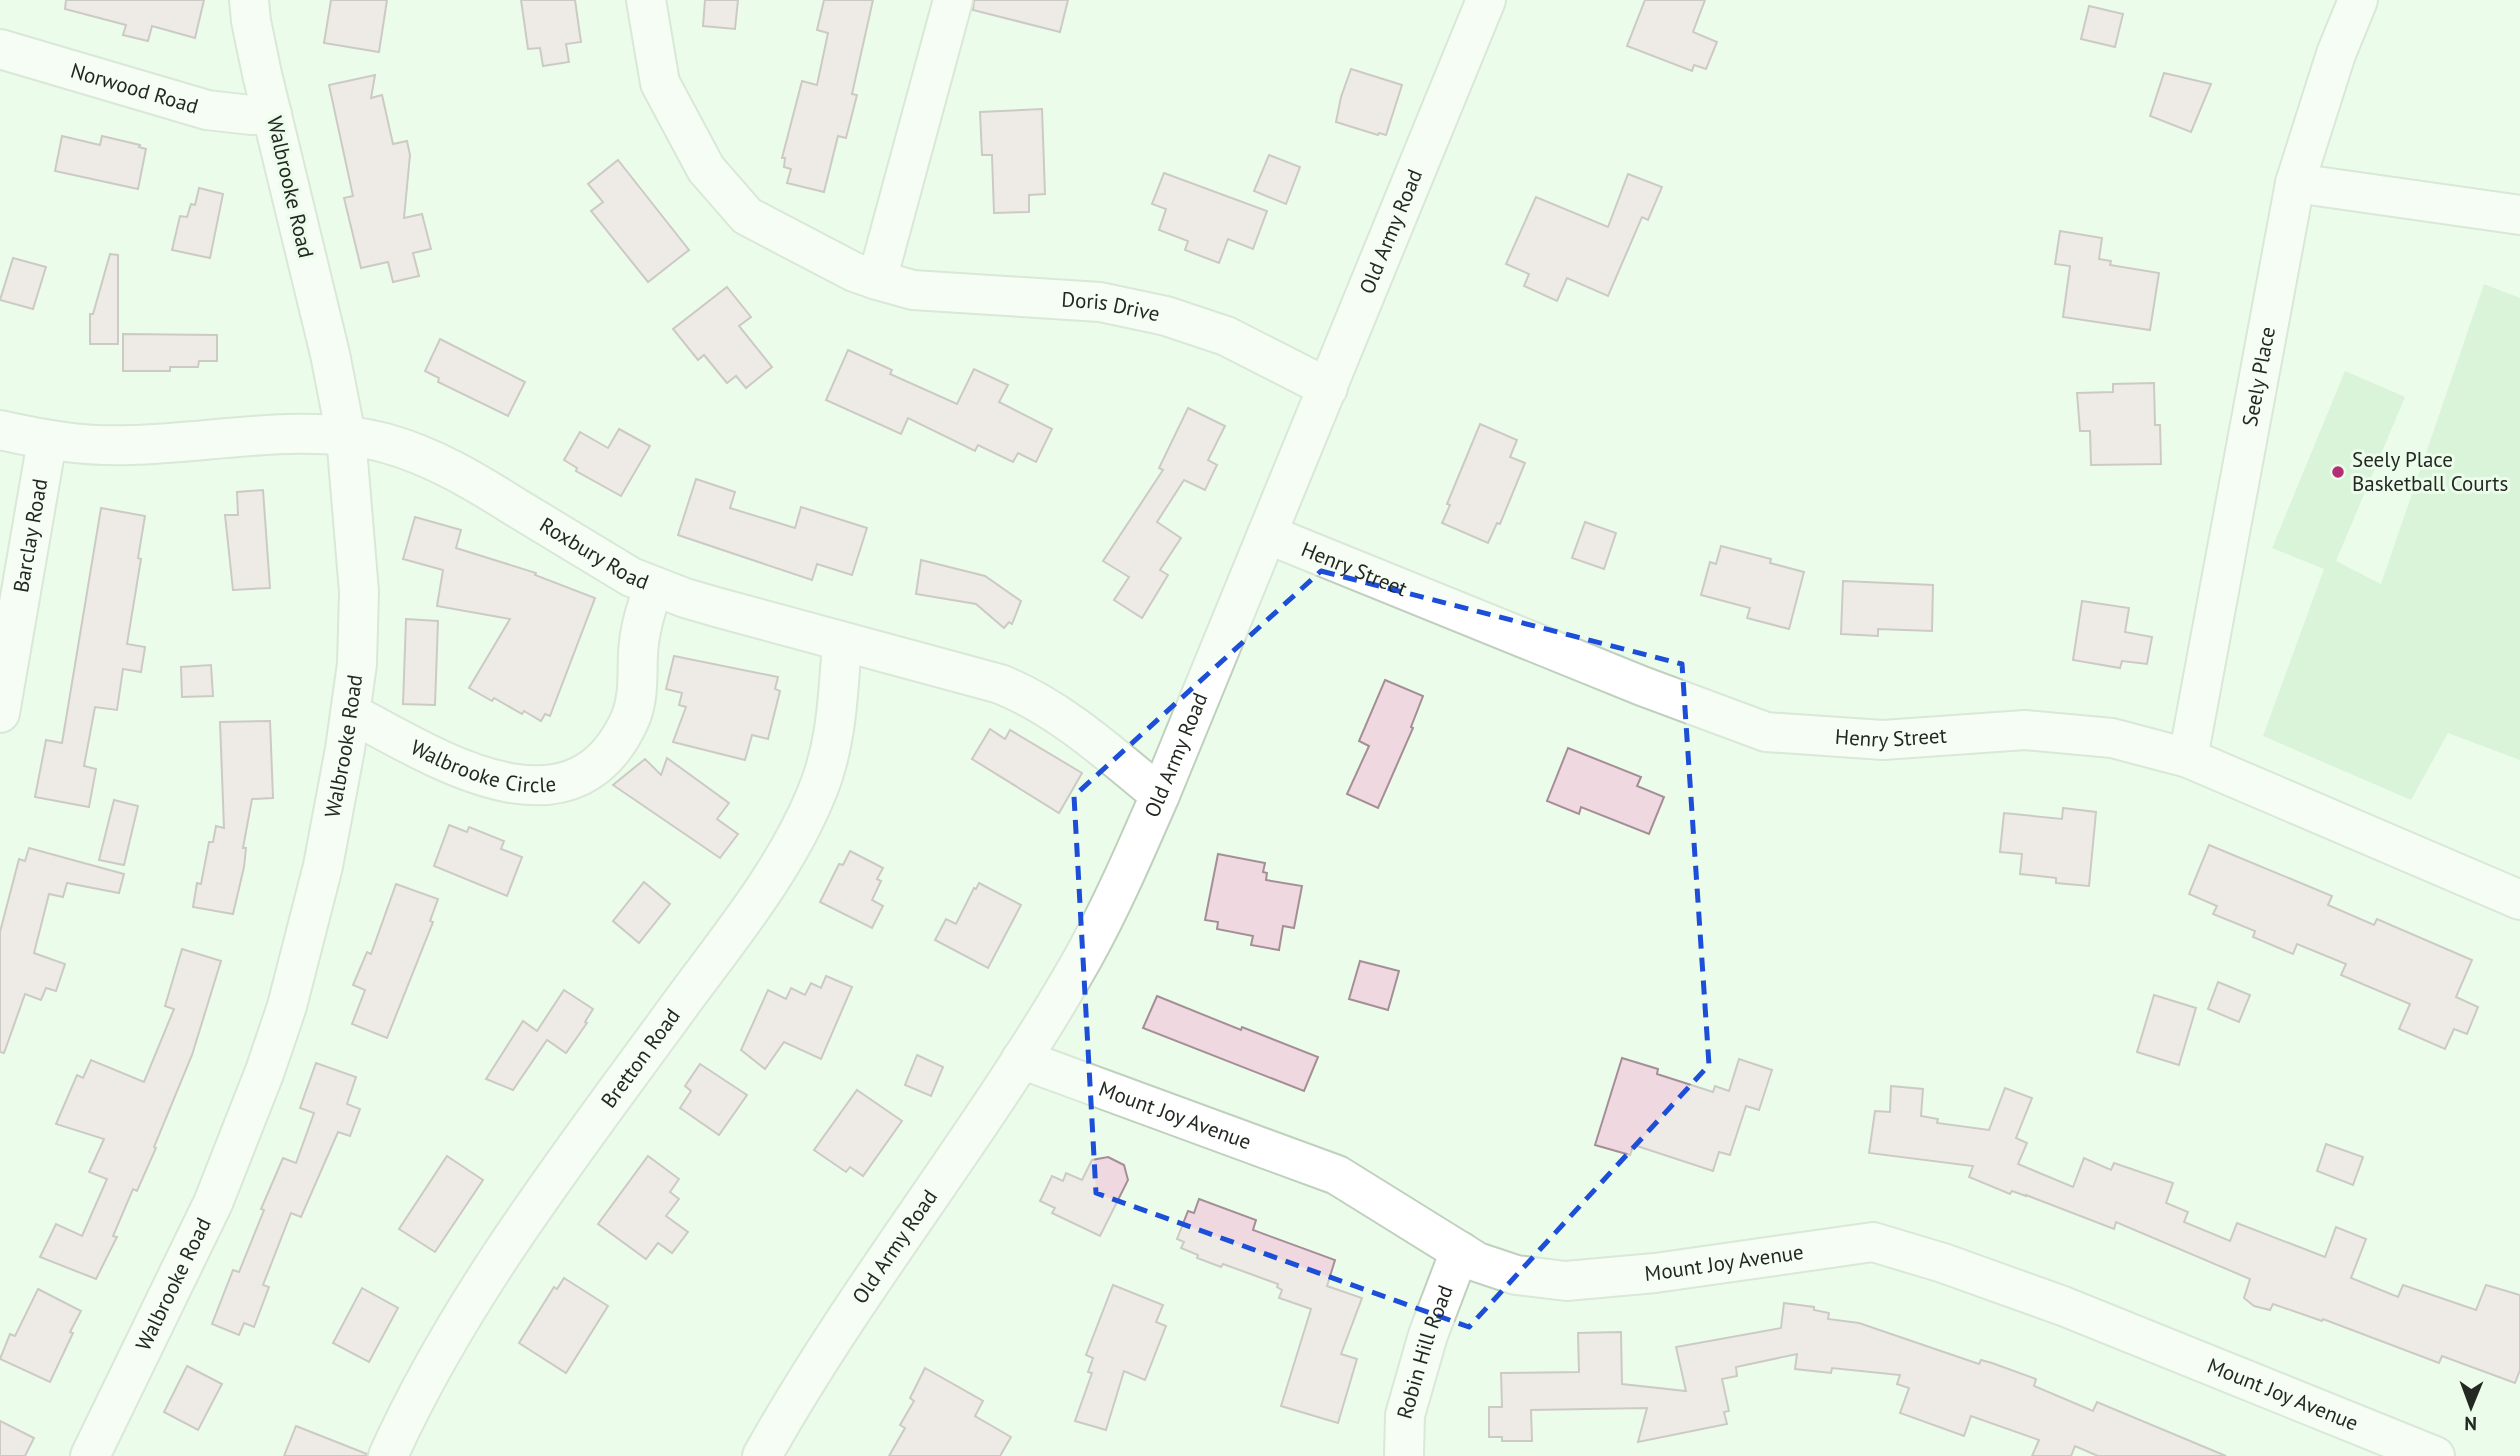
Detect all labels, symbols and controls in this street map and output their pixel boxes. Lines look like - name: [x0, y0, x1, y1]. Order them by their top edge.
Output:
- street label: Norwood Road: [67, 57, 201, 120]
- street label: Walbrooke Road: [261, 113, 320, 260]
- street label: Old Army Road: [1353, 165, 1428, 298]
- street label: Doris Drive: [1061, 286, 1162, 327]
- street label: Seely Place: [2236, 324, 2281, 429]
- place label: Seely Place Basketball Courts: [2352, 446, 2508, 497]
- marker: Seely Place Basketball Courts: [2330, 464, 2346, 480]
- street label: Barclay Road: [7, 477, 53, 595]
- street label: Roxbury Road: [535, 511, 653, 596]
- street label: Henry Street: [1297, 535, 1411, 602]
- street label: Walbrooke Road: [318, 673, 368, 820]
- street label: Old Army Road: [1138, 689, 1213, 821]
- street label: Henry Street: [1834, 722, 1947, 753]
- street label: Walbrooke Circle: [406, 733, 558, 798]
- street label: Bretton Road: [595, 1003, 686, 1113]
- street label: Mount Joy Avenue: [1095, 1075, 1255, 1155]
- street label: Old Army Road: [846, 1184, 943, 1309]
- street label: Walbrooke Road: [129, 1213, 217, 1355]
- street label: Mount Joy Avenue: [1643, 1238, 1805, 1287]
- street label: Robin Hill Road: [1391, 1281, 1459, 1422]
- street label: Mount Joy Avenue: [2204, 1352, 2362, 1437]
- north arrow: [2436, 1372, 2506, 1442]
- text: N: [2464, 1412, 2477, 1436]

